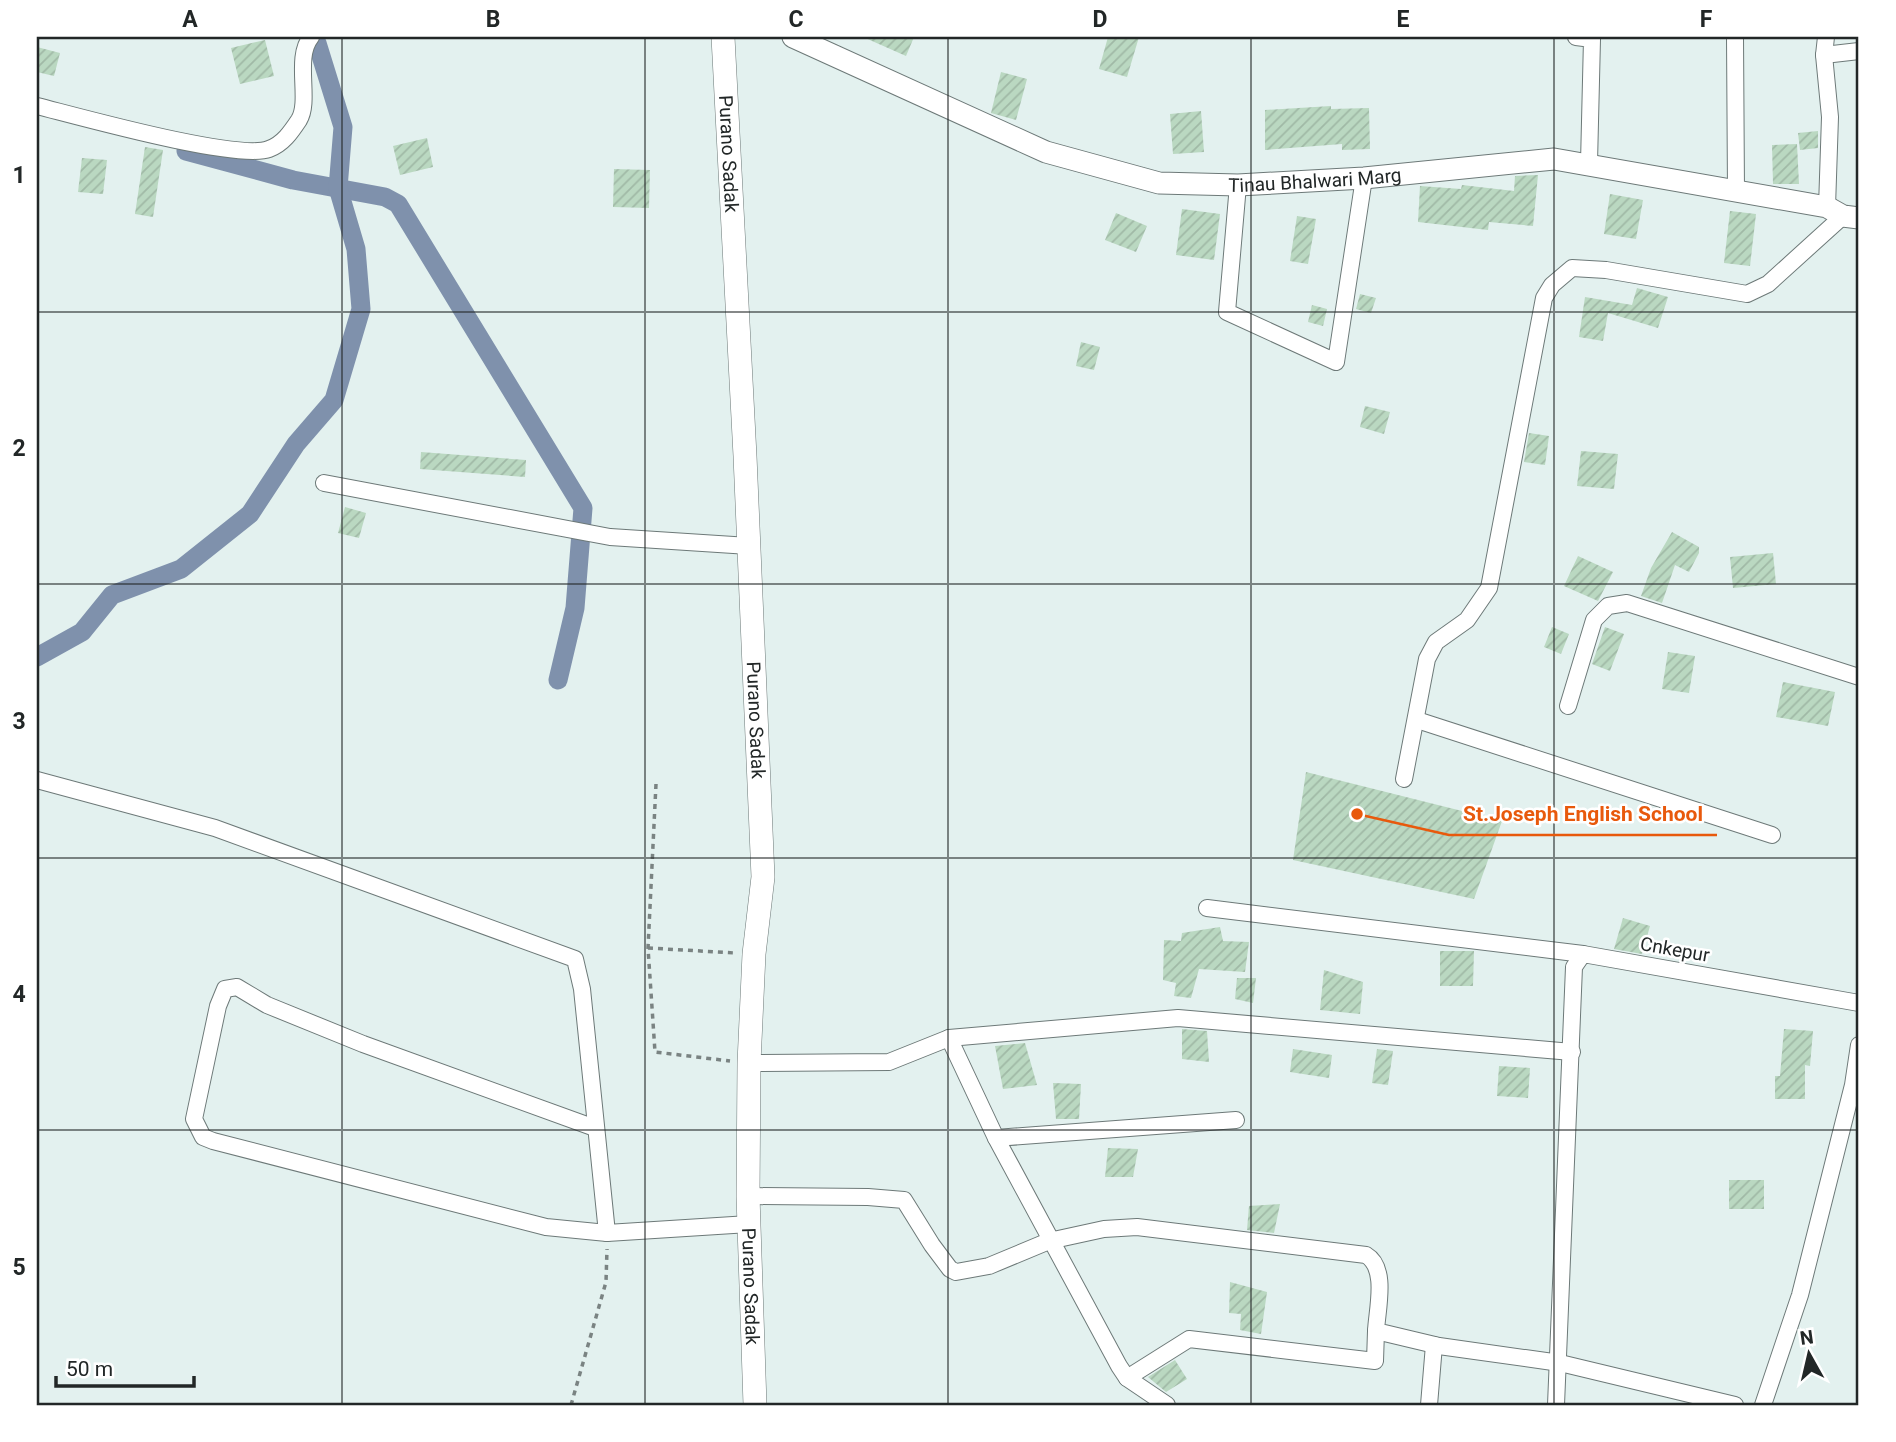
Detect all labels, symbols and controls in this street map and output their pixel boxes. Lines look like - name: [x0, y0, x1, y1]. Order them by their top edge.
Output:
- text: A: [182, 6, 198, 33]
- text: B: [486, 6, 500, 33]
- text: C: [788, 6, 804, 33]
- text: D: [1093, 6, 1107, 33]
- text: E: [1397, 6, 1410, 33]
- text: F: [1700, 6, 1713, 33]
- street label: Purano Sadak: [714, 95, 743, 213]
- text: 1: [12, 162, 26, 189]
- street label: Tinau Bhalwari Marg: [1228, 163, 1403, 197]
- text: 2: [12, 435, 26, 462]
- street label: Purano Sadak: [742, 661, 770, 780]
- text: 3: [12, 708, 26, 735]
- callout: St.Joseph English School: [1449, 793, 1717, 835]
- text: St.Joseph English School: [1463, 802, 1703, 826]
- street label: Cnkepur: [1638, 932, 1712, 967]
- text: 4: [12, 981, 26, 1008]
- street label: Purano Sadak: [737, 1227, 764, 1346]
- text: 5: [12, 1254, 26, 1281]
- north arrow: [1773, 1320, 1843, 1390]
- text: N: [1798, 1325, 1815, 1350]
- scale bar: [56, 1344, 194, 1388]
- text: 50 m: [66, 1357, 113, 1381]

